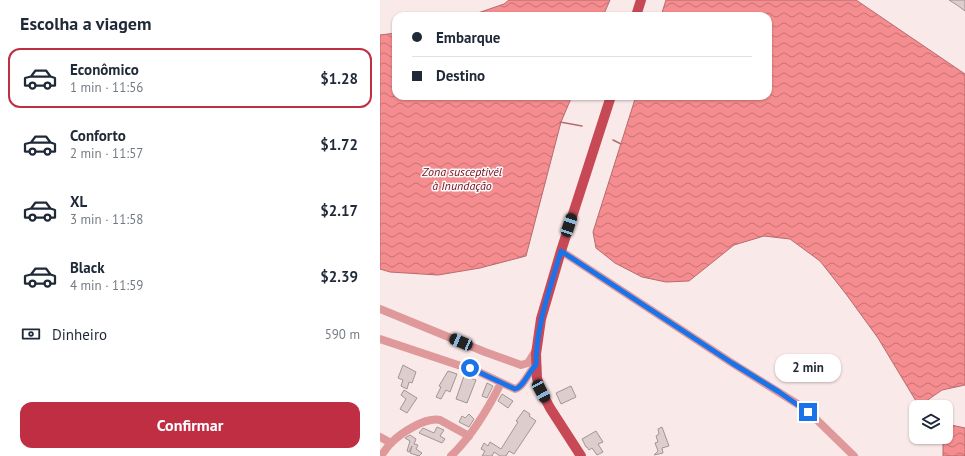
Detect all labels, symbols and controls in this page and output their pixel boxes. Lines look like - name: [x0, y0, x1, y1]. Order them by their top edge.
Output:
- text: Escolha a viagem: [20, 12, 152, 35]
- text: Embarque: [436, 28, 500, 47]
- icon: car: [22, 60, 58, 96]
- text: Econômico: [70, 60, 139, 79]
- text: Destino: [436, 66, 485, 85]
- text: $1.28: [320, 69, 358, 88]
- text: 1 min · 11:56: [70, 79, 143, 96]
- icon: car: [22, 126, 58, 162]
- text: Conforto: [70, 126, 126, 145]
- text: $1.72: [320, 135, 358, 154]
- text: 2 min · 11:57: [70, 145, 143, 162]
- water label: Zona susceptivél à Inundação: [421, 164, 503, 193]
- icon: car: [22, 192, 58, 228]
- text: XL: [70, 192, 87, 211]
- text: $2.17: [320, 201, 358, 220]
- text: 3 min · 11:58: [70, 211, 143, 228]
- car: [560, 212, 578, 238]
- icon: car: [22, 258, 58, 294]
- text: Black: [70, 258, 105, 277]
- text: $2.39: [320, 267, 358, 286]
- text: 4 min · 11:59: [70, 277, 143, 294]
- icon: cash: [20, 323, 42, 345]
- text: Dinheiro: [52, 325, 107, 344]
- text: 590 m: [325, 326, 360, 343]
- car: [448, 332, 474, 352]
- callout: 2 min: [775, 354, 841, 382]
- route start: [461, 359, 479, 377]
- text: 2 min: [792, 359, 824, 376]
- car: [530, 378, 552, 404]
- map controls: [909, 400, 953, 444]
- button: layers: [909, 400, 953, 444]
- button: Confirmar: [20, 402, 360, 448]
- route end: [799, 403, 817, 421]

